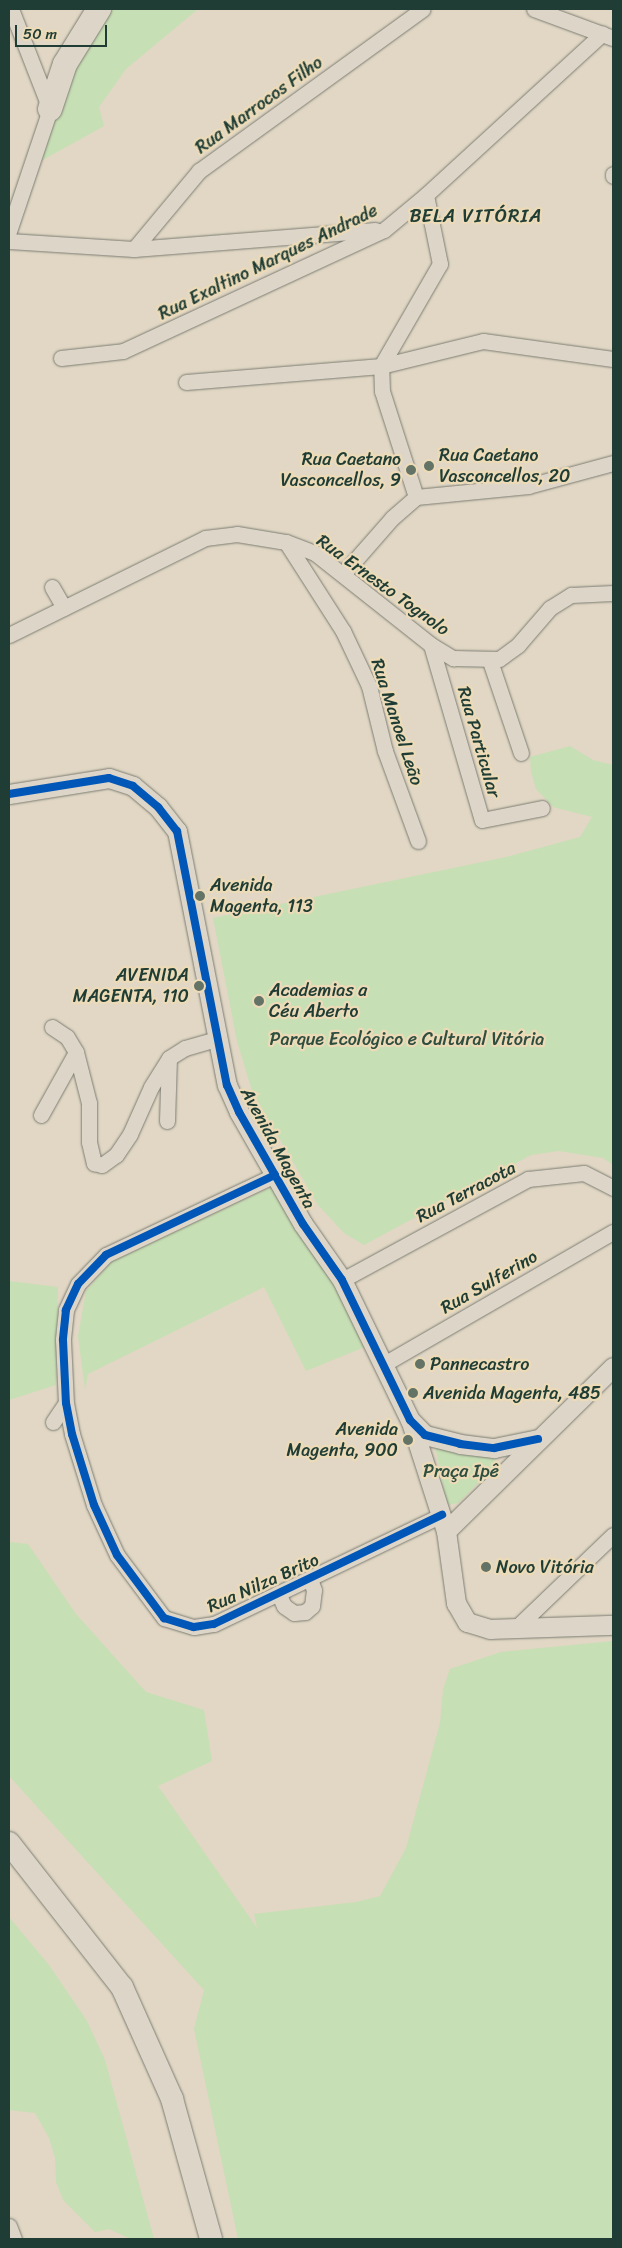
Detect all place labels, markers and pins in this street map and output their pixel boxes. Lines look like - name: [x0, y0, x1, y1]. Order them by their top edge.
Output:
- place label: Rua Caetano Vasconcellos, 20: [439, 445, 570, 488]
- place label: Rua Caetano Vasconcellos, 9: [280, 449, 401, 492]
- marker: Rua Caetano Vasconcellos, 20: [423, 460, 435, 472]
- marker: Rua Caetano Vasconcellos, 9: [405, 464, 417, 476]
- place label: Avenida Magenta, 113: [210, 875, 313, 918]
- marker: Avenida Magenta, 113: [194, 890, 206, 902]
- place label: AVENIDA MAGENTA, 110: [73, 965, 189, 1008]
- marker: AVENIDA MAGENTA, 110: [193, 980, 205, 992]
- place label: Academias a Céu Aberto: [269, 980, 367, 1022]
- marker: Academias a Céu Aberto: [253, 995, 265, 1007]
- place label: Pannecastro: [430, 1353, 529, 1375]
- marker: Pannecastro: [414, 1358, 426, 1370]
- place label: Avenida Magenta, 485: [423, 1382, 601, 1404]
- marker: Avenida Magenta, 485: [407, 1387, 419, 1399]
- place label: Avenida Magenta, 900: [287, 1419, 398, 1462]
- marker: Avenida Magenta, 900: [402, 1434, 414, 1446]
- place label: Novo Vitória: [496, 1556, 594, 1578]
- marker: Novo Vitória: [480, 1561, 492, 1573]

